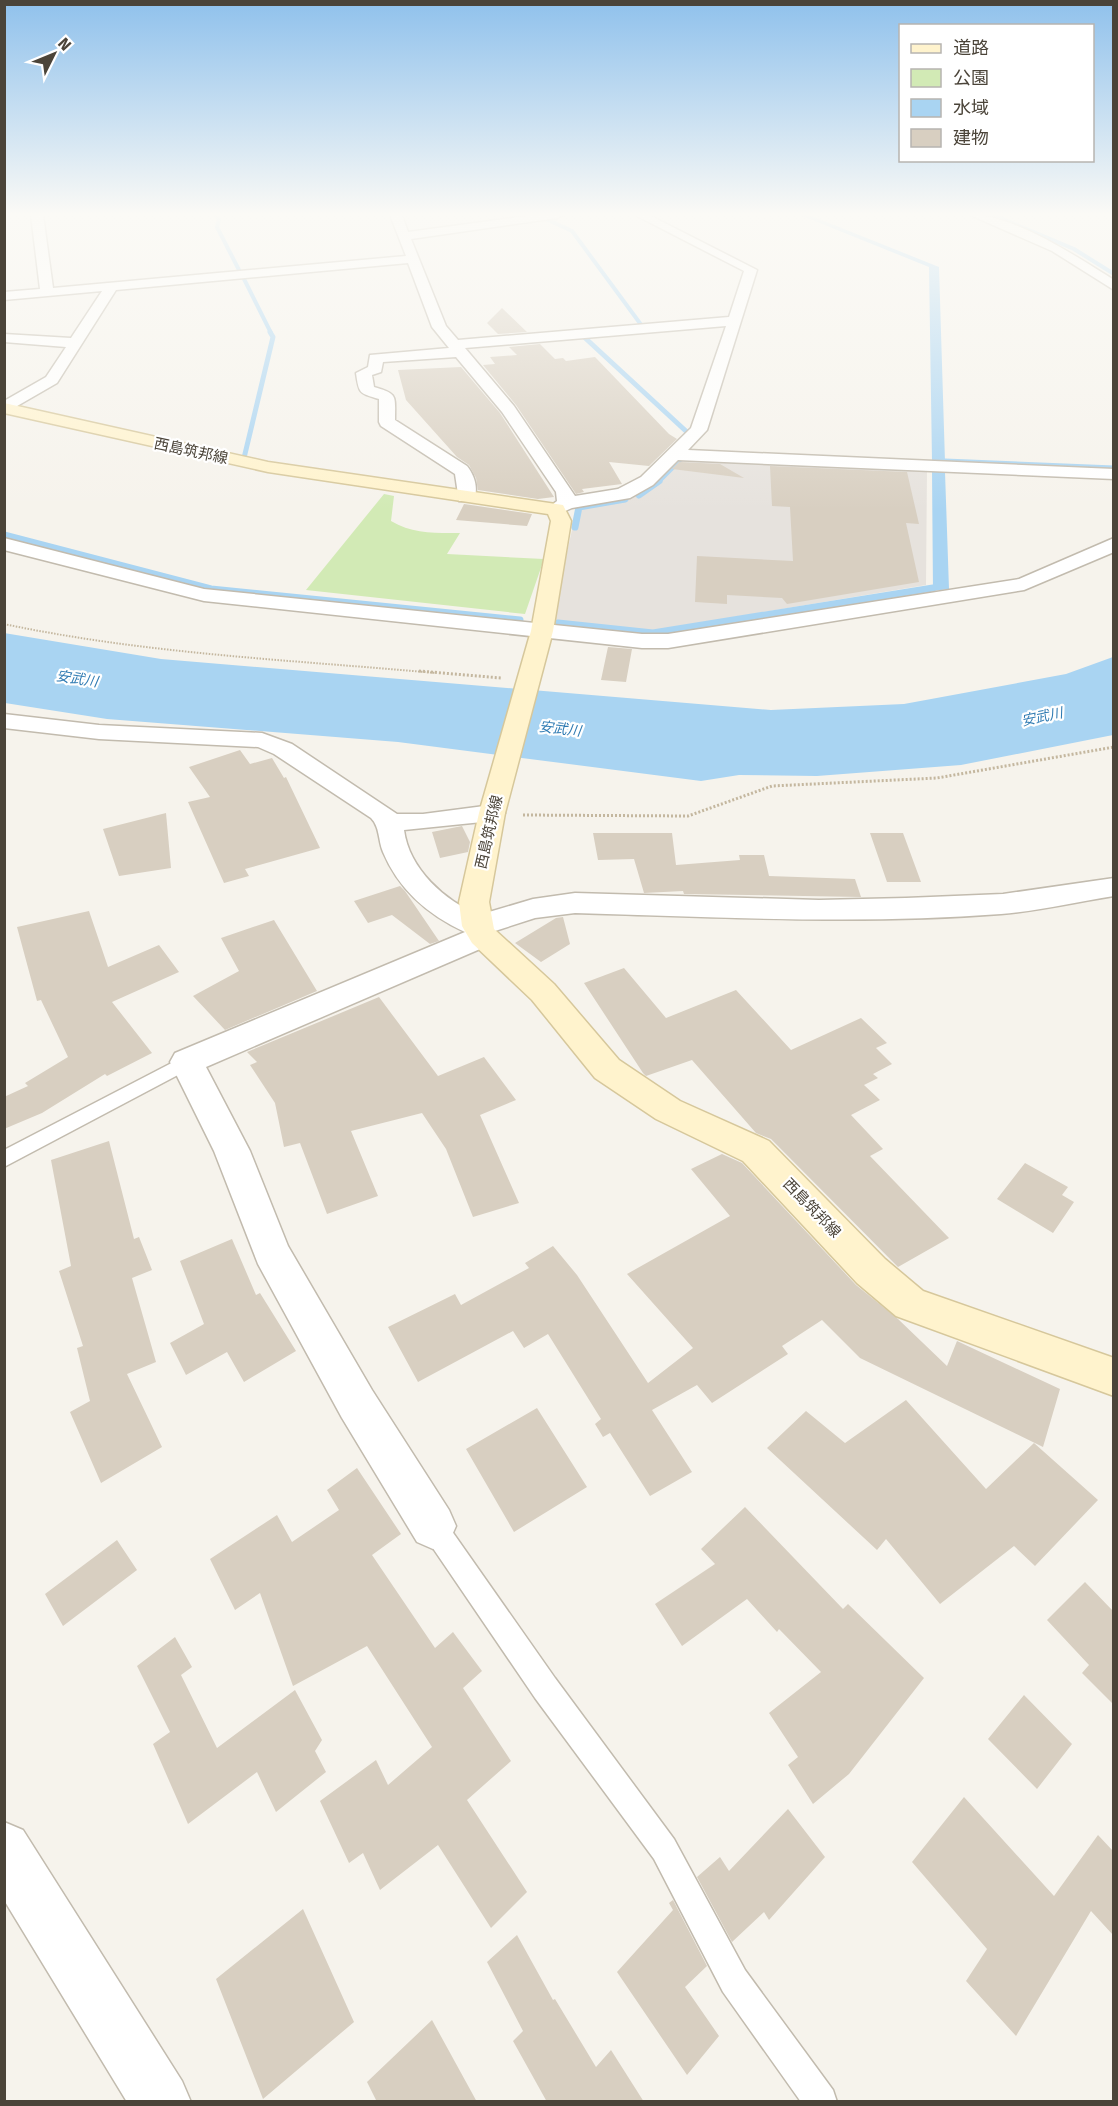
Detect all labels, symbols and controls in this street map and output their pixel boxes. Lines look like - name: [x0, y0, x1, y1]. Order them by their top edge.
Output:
- north arrow: [24, 24, 84, 84]
- legend: [899, 24, 1094, 162]
- text: N: [54, 34, 75, 54]
- text: 道路: [953, 37, 989, 59]
- text: 公園: [953, 67, 989, 89]
- text: 水域: [953, 97, 989, 119]
- text: 建物: [953, 127, 989, 149]
- street label: 西島筑邦線: [152, 434, 230, 468]
- water label: 安武川: [55, 667, 101, 691]
- water label: 安武川: [1020, 704, 1066, 730]
- water label: 安武川: [538, 718, 584, 740]
- street label: 西島筑邦線: [472, 793, 506, 871]
- street label: 西島筑邦線: [779, 1175, 845, 1241]

